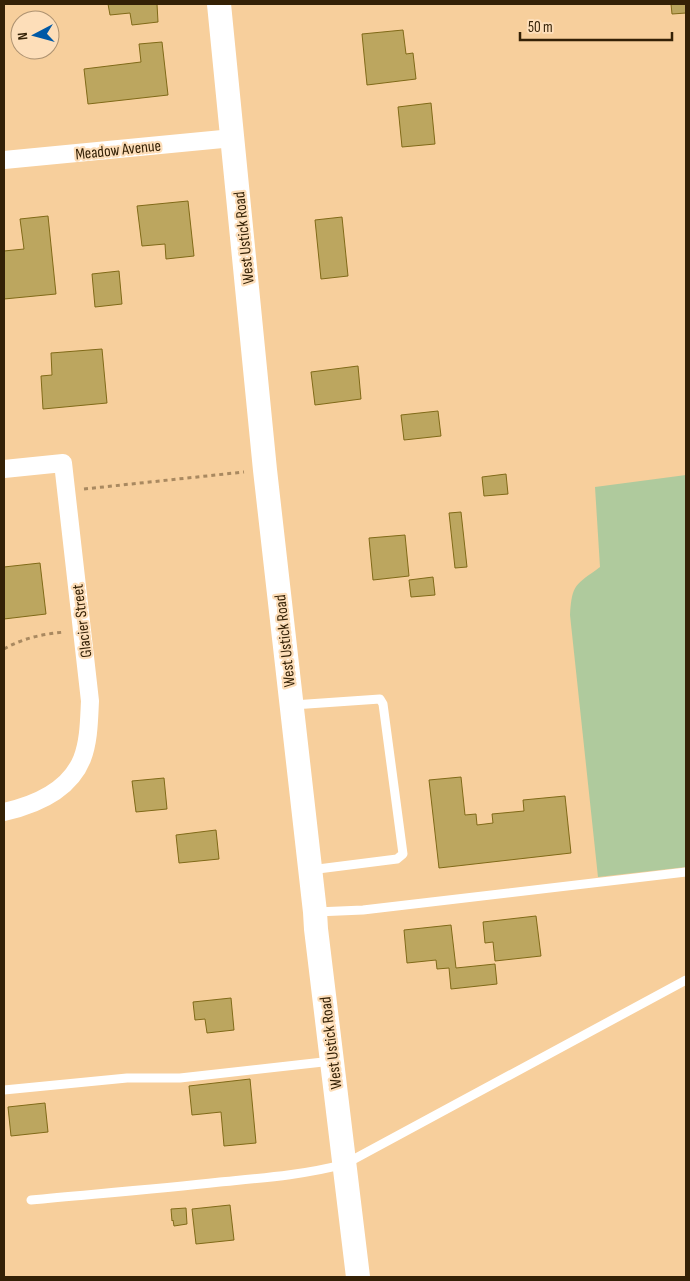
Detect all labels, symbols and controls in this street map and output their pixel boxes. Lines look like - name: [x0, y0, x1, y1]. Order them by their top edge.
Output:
- north arrow: [10, 10, 60, 60]
- scale bar: [520, 10, 672, 42]
- text: 50 m: [528, 18, 553, 37]
- text: N: [14, 32, 31, 41]
- street label: Meadow Avenue: [74, 137, 162, 164]
- street label: West Ustick Road: [230, 191, 259, 285]
- street label: Glacier Street: [69, 583, 96, 659]
- street label: West Ustick Road: [271, 594, 300, 688]
- street label: West Ustick Road: [316, 996, 347, 1090]

